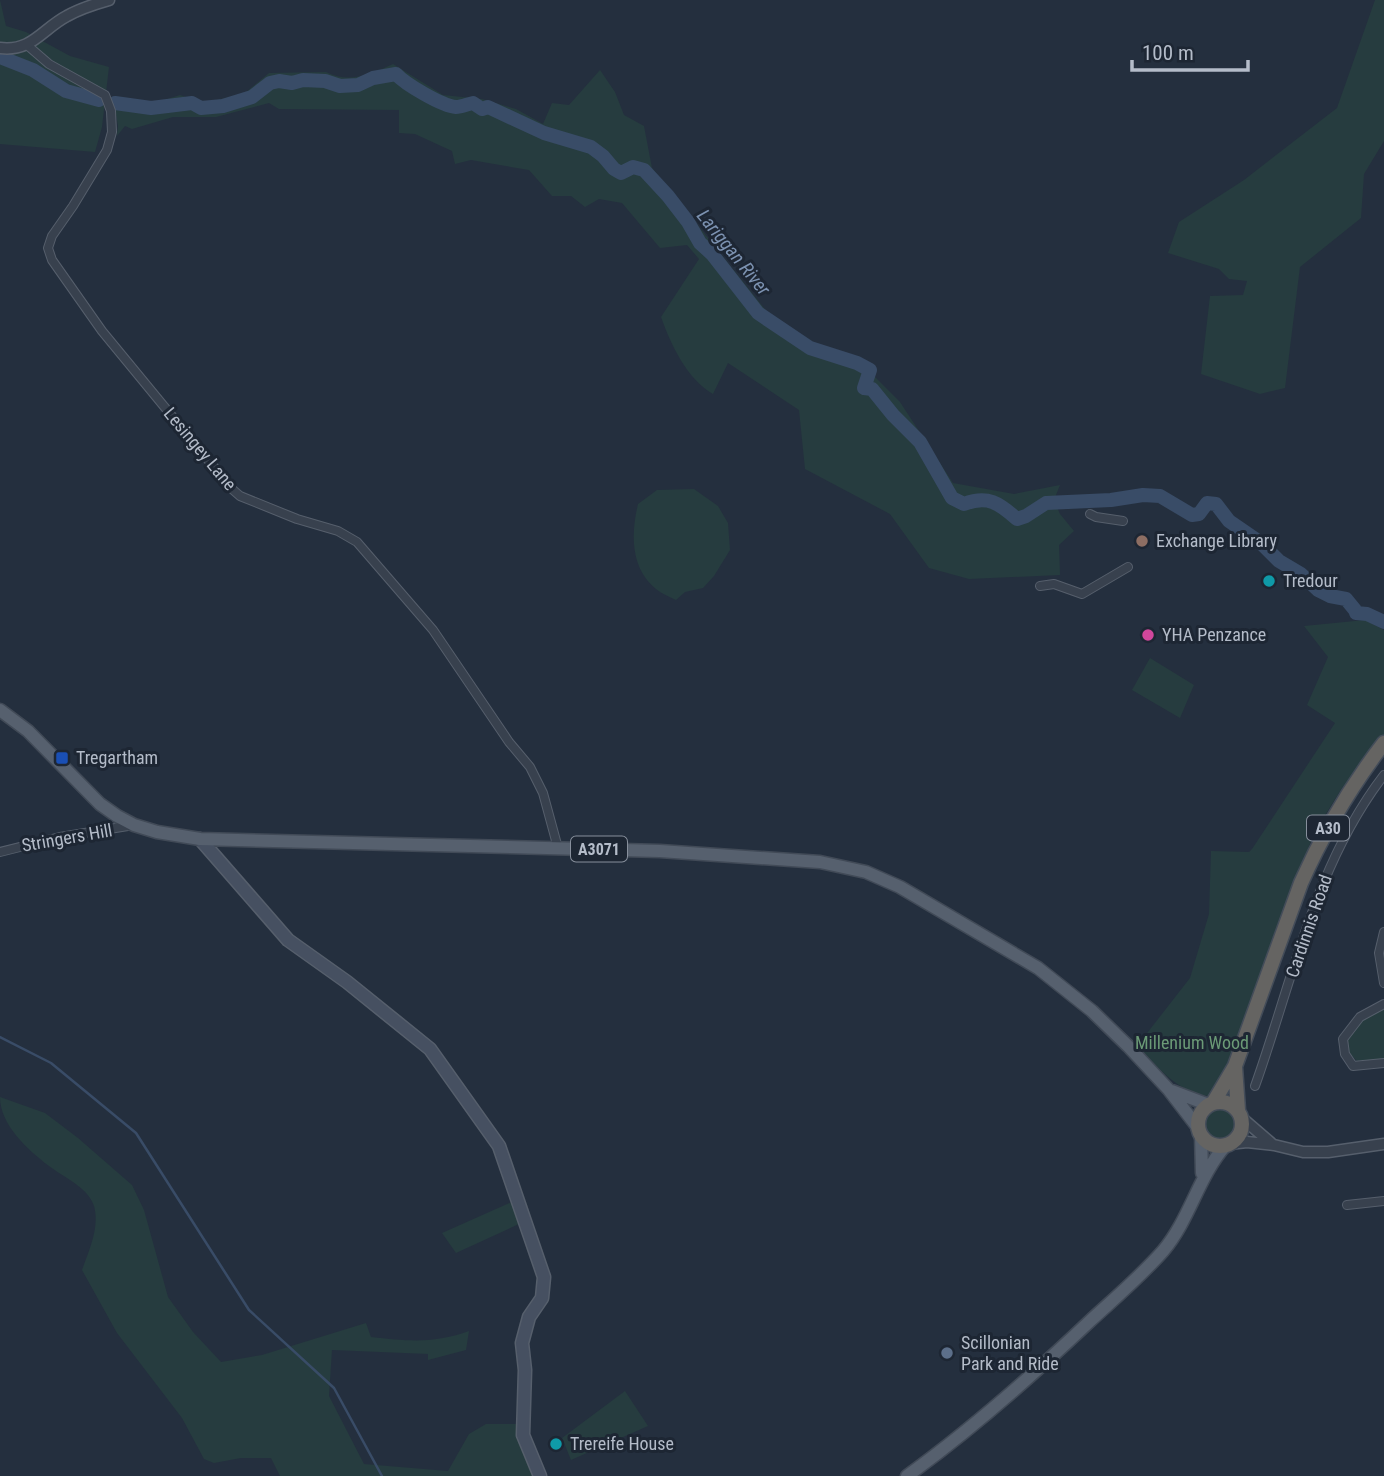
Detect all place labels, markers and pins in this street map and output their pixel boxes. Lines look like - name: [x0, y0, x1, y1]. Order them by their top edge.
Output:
- place label: Exchange Library: [1156, 530, 1277, 551]
- marker: Exchange Library: [1134, 533, 1150, 549]
- place label: Tredour: [1283, 570, 1338, 591]
- marker: Tredour: [1261, 573, 1277, 589]
- place label: YHA Penzance: [1162, 624, 1266, 645]
- marker: YHA Penzance: [1140, 627, 1156, 643]
- place label: Tregartham: [76, 747, 158, 768]
- marker: Tregartham: [54, 750, 70, 766]
- place label: Scillonian Park and Ride: [961, 1332, 1059, 1374]
- marker: Scillonian Park and Ride: [939, 1345, 955, 1361]
- place label: Trereife House: [570, 1433, 674, 1454]
- marker: Trereife House: [548, 1436, 564, 1452]

